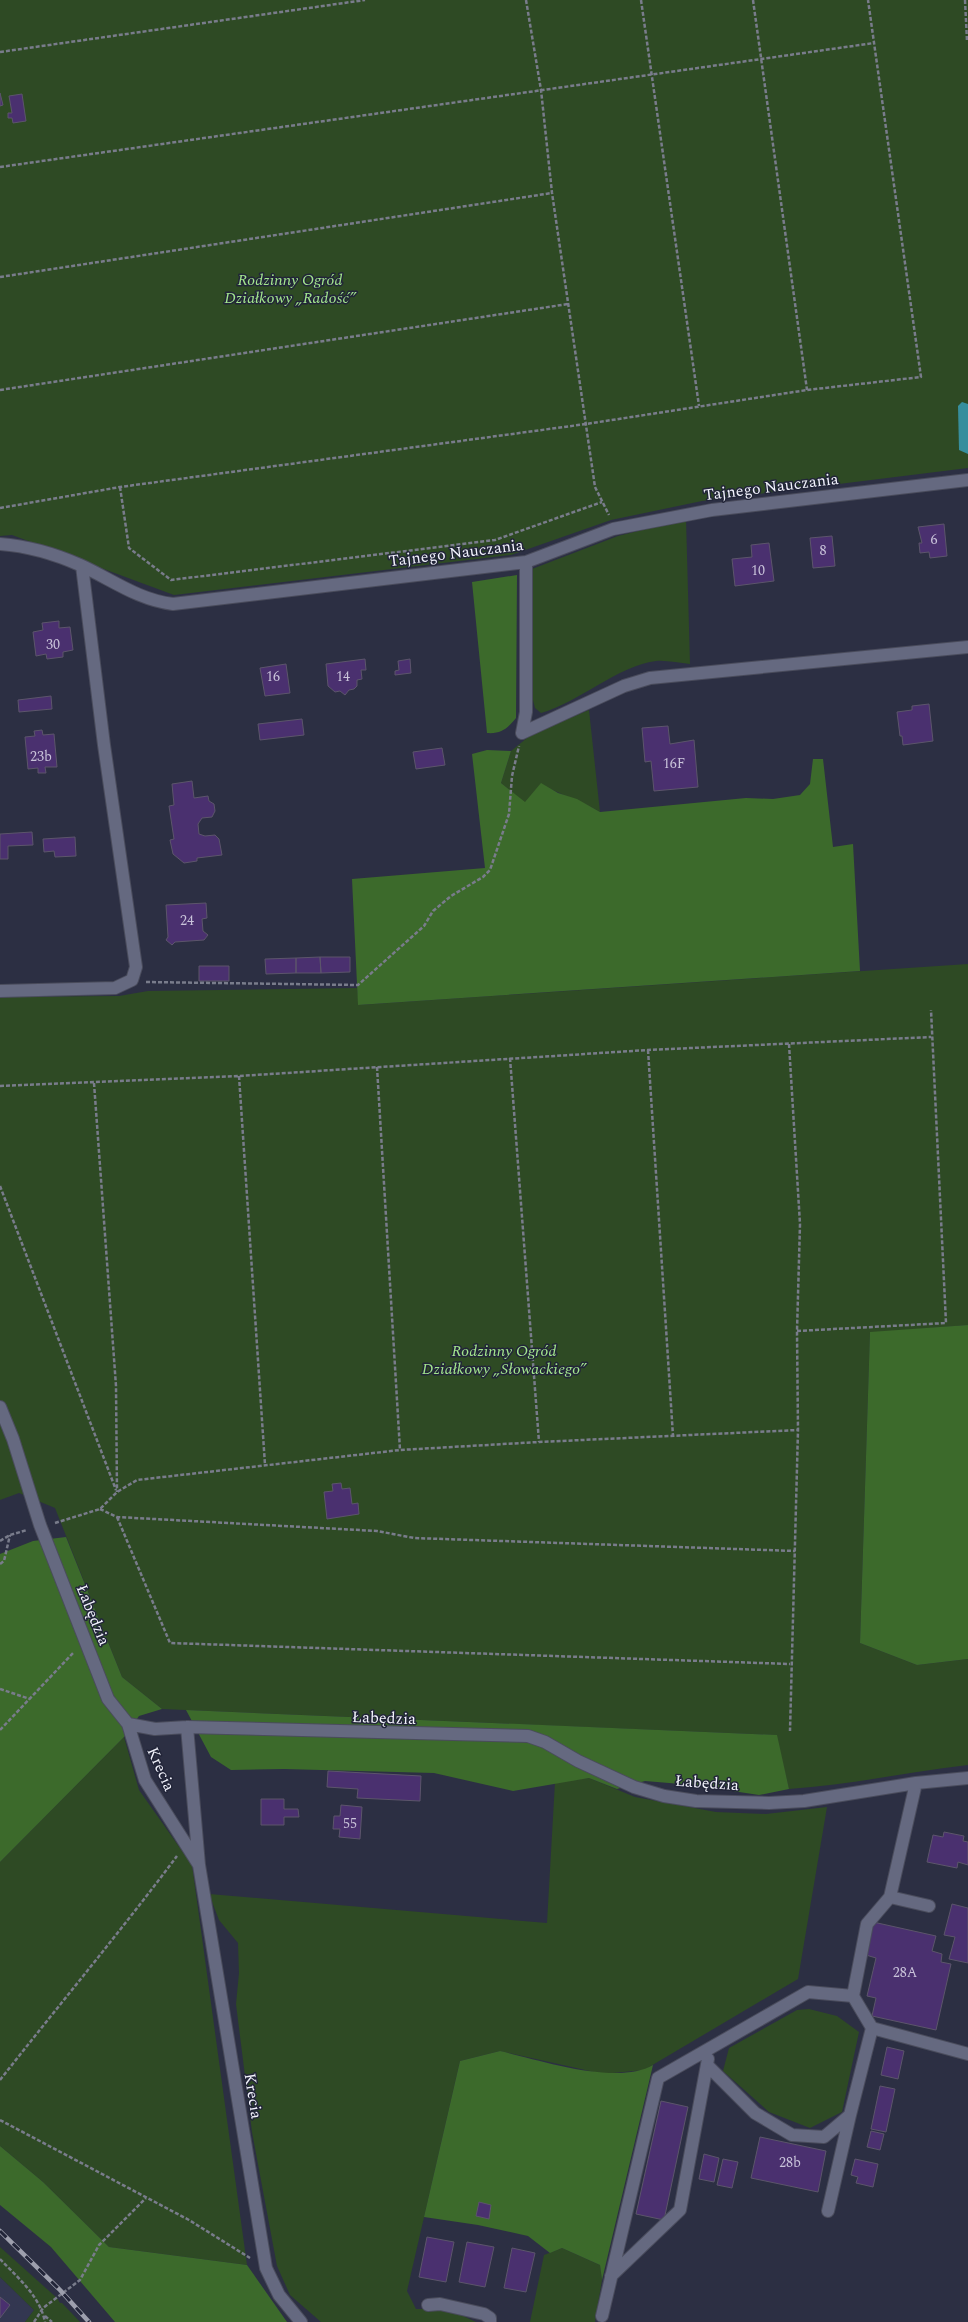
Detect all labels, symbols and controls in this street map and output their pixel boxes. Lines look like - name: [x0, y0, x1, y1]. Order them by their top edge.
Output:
- park label: Rodzinny Ogród Działkowy „Radość”: [224, 268, 357, 310]
- street label: Tajnego Nauczania: [702, 467, 840, 507]
- house number: 6: [931, 529, 938, 550]
- street label: Tajnego Nauczania: [387, 533, 525, 573]
- house number: 8: [820, 540, 827, 561]
- house number: 10: [751, 560, 765, 581]
- house number: 30: [46, 634, 60, 655]
- house number: 16: [266, 666, 280, 687]
- house number: 14: [336, 666, 350, 687]
- house number: 23b: [30, 746, 52, 767]
- house number: 16F: [663, 753, 685, 774]
- house number: 24: [180, 910, 194, 931]
- park label: Rodzinny Ogród Działkowy „Słowackiego”: [422, 1339, 587, 1381]
- street label: Łabędzia: [70, 1581, 116, 1649]
- street label: Łabędzia: [352, 1705, 417, 1731]
- street label: Krecia: [141, 1743, 181, 1795]
- street label: Łabędzia: [674, 1769, 740, 1797]
- house number: 55: [343, 1813, 357, 1834]
- house number: 28A: [893, 1962, 918, 1983]
- street label: Krecia: [238, 2071, 268, 2121]
- house number: 28b: [779, 2152, 801, 2173]

